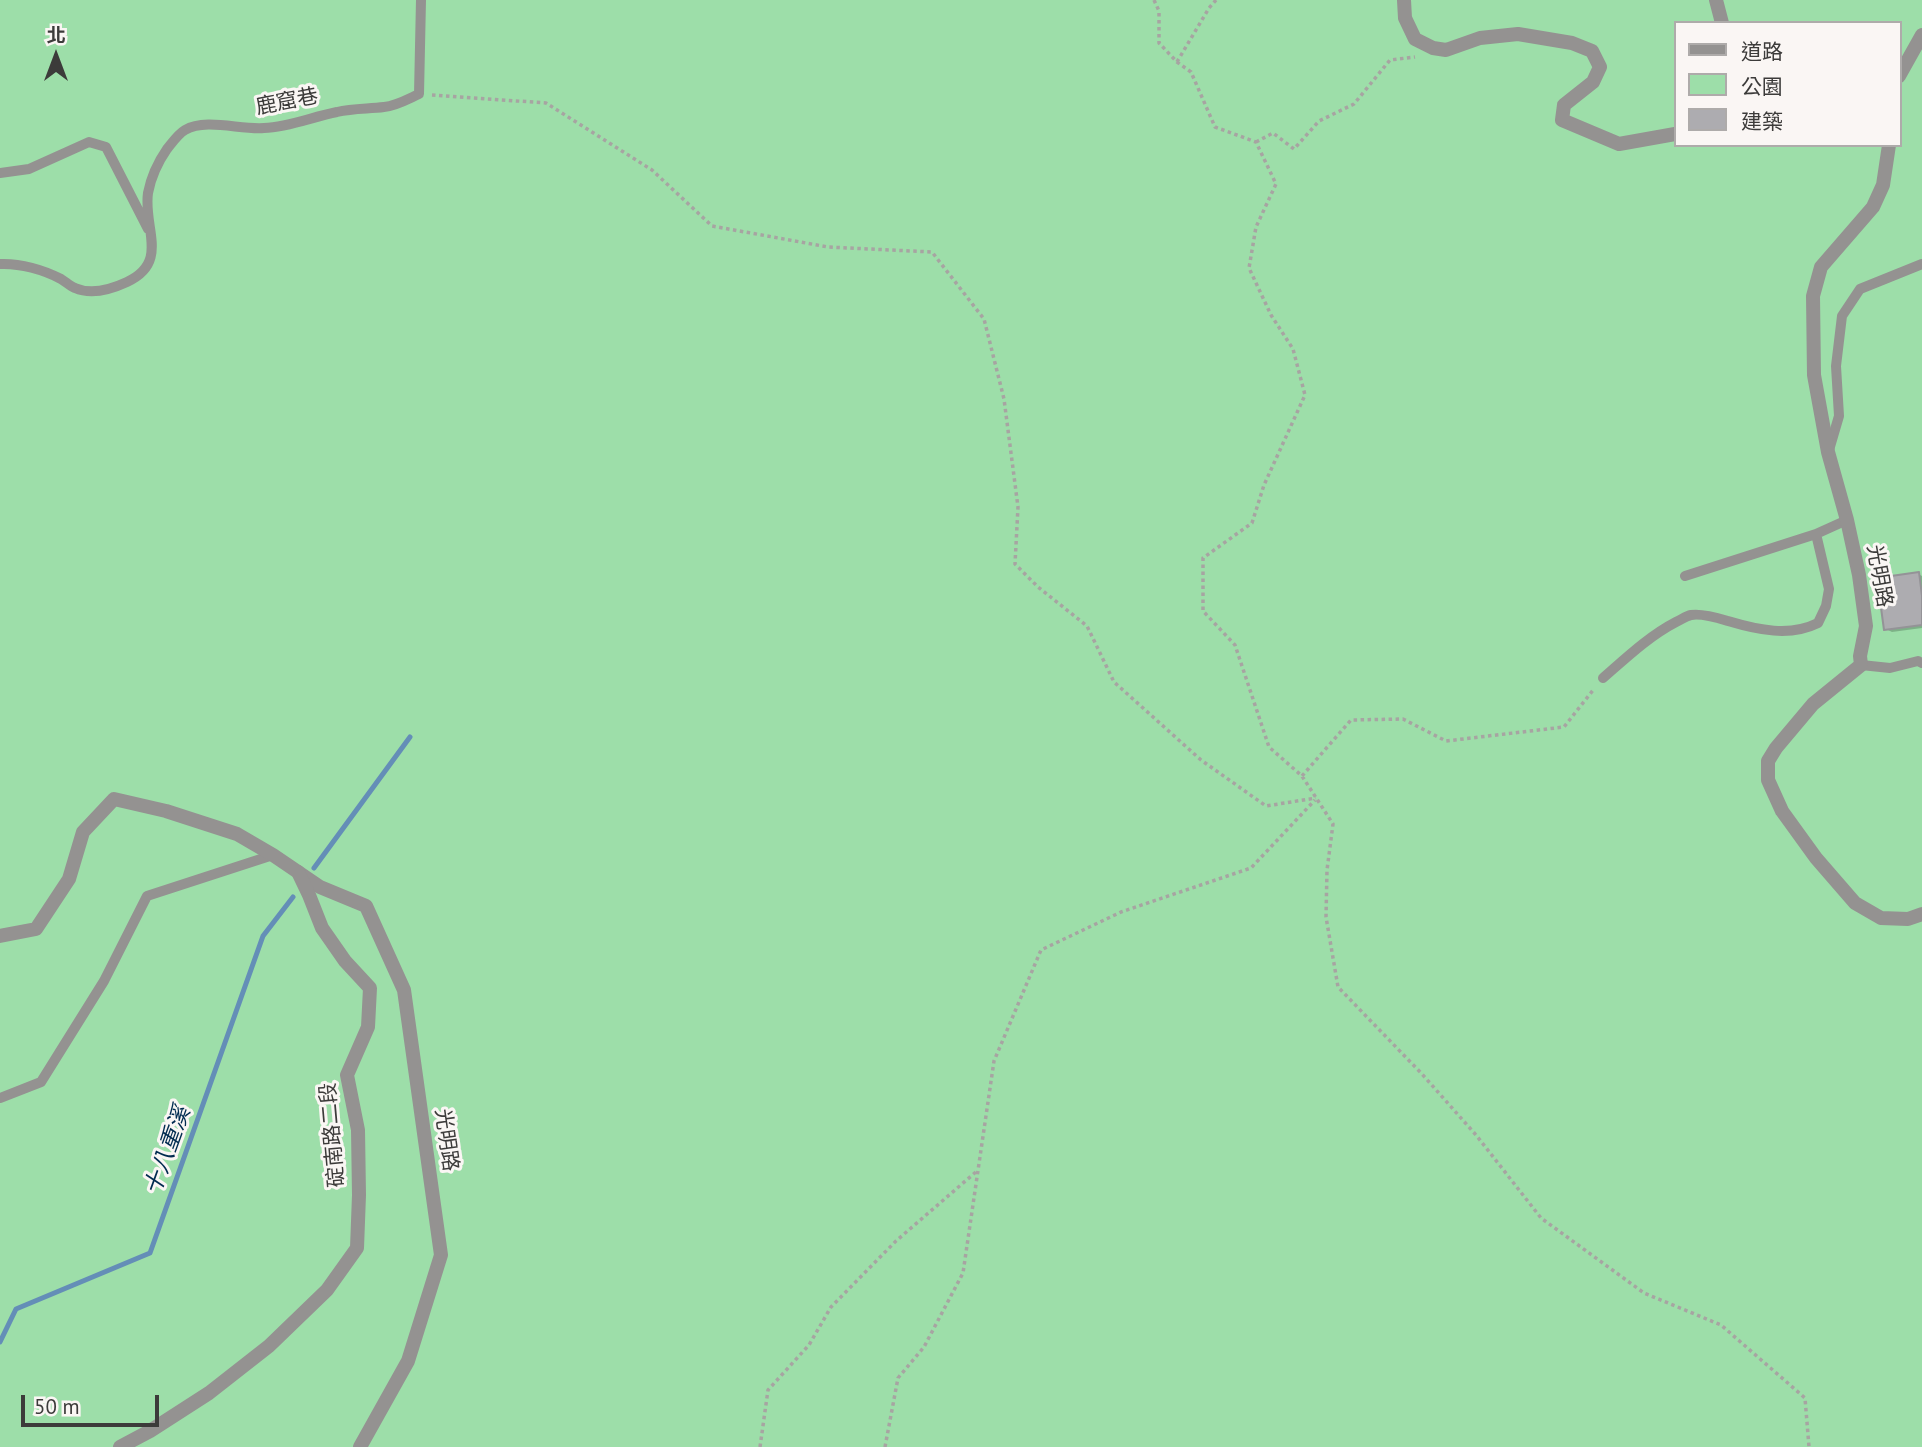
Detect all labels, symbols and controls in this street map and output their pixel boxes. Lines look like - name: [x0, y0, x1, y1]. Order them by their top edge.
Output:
- north arrow: [21, 21, 91, 91]
- legend: [1674, 21, 1901, 147]
- text: 北: [46, 23, 66, 47]
- text: 道路: [1741, 38, 1783, 65]
- text: 公園: [1741, 73, 1783, 100]
- street label: 鹿窟巷: [254, 84, 320, 120]
- text: 建築: [1741, 108, 1783, 135]
- street label: 光明路: [1861, 543, 1897, 609]
- street label: 碇南路二段: [316, 1082, 350, 1188]
- water label: 十八重溪: [139, 1103, 197, 1199]
- street label: 光明路: [429, 1107, 463, 1173]
- scale bar: [24, 1380, 163, 1424]
- text: 50 m: [34, 1393, 80, 1420]

